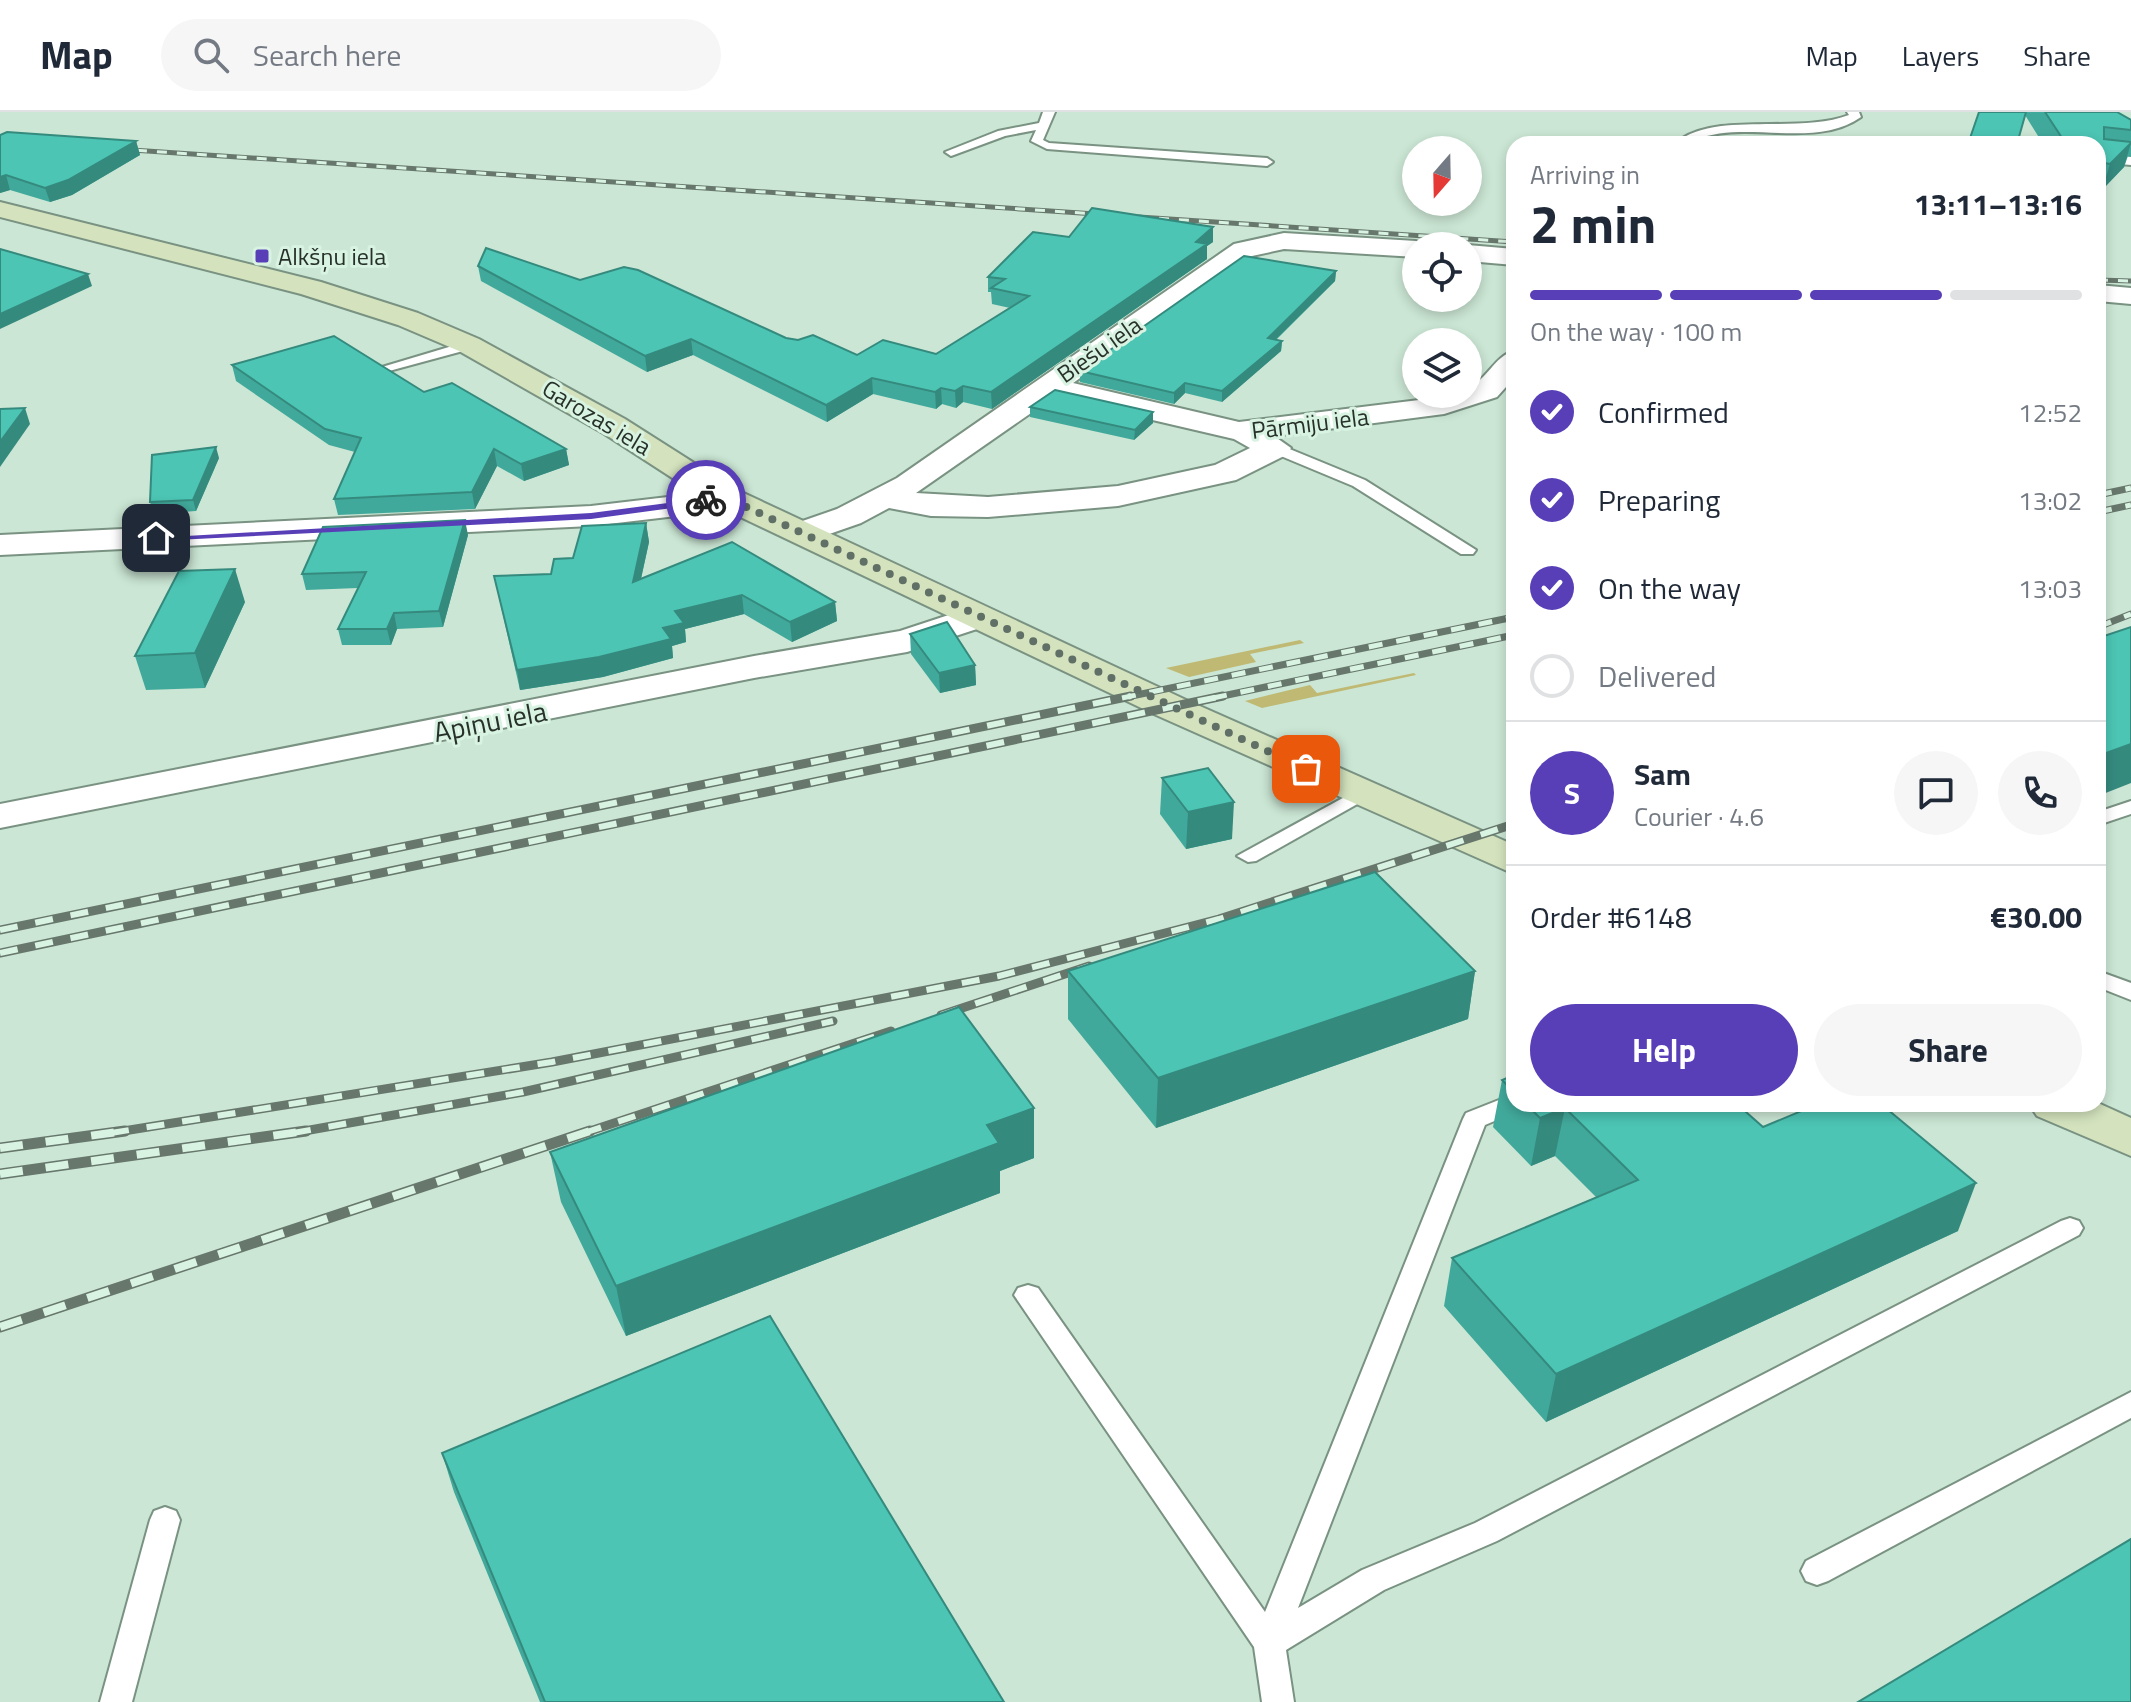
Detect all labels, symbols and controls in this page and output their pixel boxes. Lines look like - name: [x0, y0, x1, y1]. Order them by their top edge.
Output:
- search box: [161, 19, 721, 91]
- text: Map: [40, 26, 113, 84]
- text: Search here: [253, 32, 402, 78]
- icon: search: [189, 33, 233, 77]
- text: Map: [1805, 34, 1858, 77]
- text: Layers: [1902, 34, 1979, 77]
- text: Share: [2023, 34, 2091, 77]
- north arrow: [1402, 136, 1482, 216]
- map controls: [1402, 136, 1482, 408]
- text: Arriving in: [1530, 155, 1640, 194]
- text: 13:11–13:16: [1914, 181, 2082, 227]
- text: 2 min: [1530, 184, 1656, 263]
- button: locate: [1402, 232, 1482, 312]
- place label: Alkšņu iela: [278, 238, 386, 274]
- marker: Alkšņu iela: [253, 247, 271, 265]
- street label: Biešu iela: [1049, 307, 1149, 391]
- text: On the way · 100 m: [1530, 312, 1742, 351]
- button: layers: [1402, 328, 1482, 408]
- street label: Garozas iela: [536, 370, 658, 464]
- text: Confirmed: [1598, 389, 1729, 435]
- icon: check: [1530, 390, 1574, 434]
- text: 12:52: [2018, 393, 2082, 432]
- street label: Pārmiju iela: [1249, 398, 1371, 448]
- courier: [666, 460, 746, 540]
- text: Preparing: [1598, 477, 1720, 523]
- icon: bike: [684, 478, 728, 522]
- icon: check: [1530, 478, 1574, 522]
- text: 13:02: [2018, 481, 2082, 520]
- pin: [122, 504, 190, 572]
- icon: home: [134, 516, 178, 560]
- text: On the way: [1598, 565, 1741, 611]
- icon: check: [1530, 566, 1574, 610]
- text: 13:03: [2018, 569, 2082, 608]
- text: Delivered: [1598, 653, 1716, 699]
- street label: Apiņu iela: [430, 689, 550, 753]
- pin: [1272, 735, 1340, 803]
- icon: bag: [1284, 747, 1328, 791]
- text: Sam: [1634, 751, 1691, 797]
- button: chat: [1894, 751, 1978, 835]
- button: phone: [1998, 751, 2082, 835]
- text: S: [1564, 770, 1580, 816]
- text: Courier · 4.6: [1634, 797, 1764, 836]
- text: Order #6148: [1530, 894, 1692, 940]
- text: €30.00: [1990, 894, 2082, 940]
- button: Help: [1530, 1004, 1798, 1096]
- button: Share: [1814, 1004, 2082, 1096]

